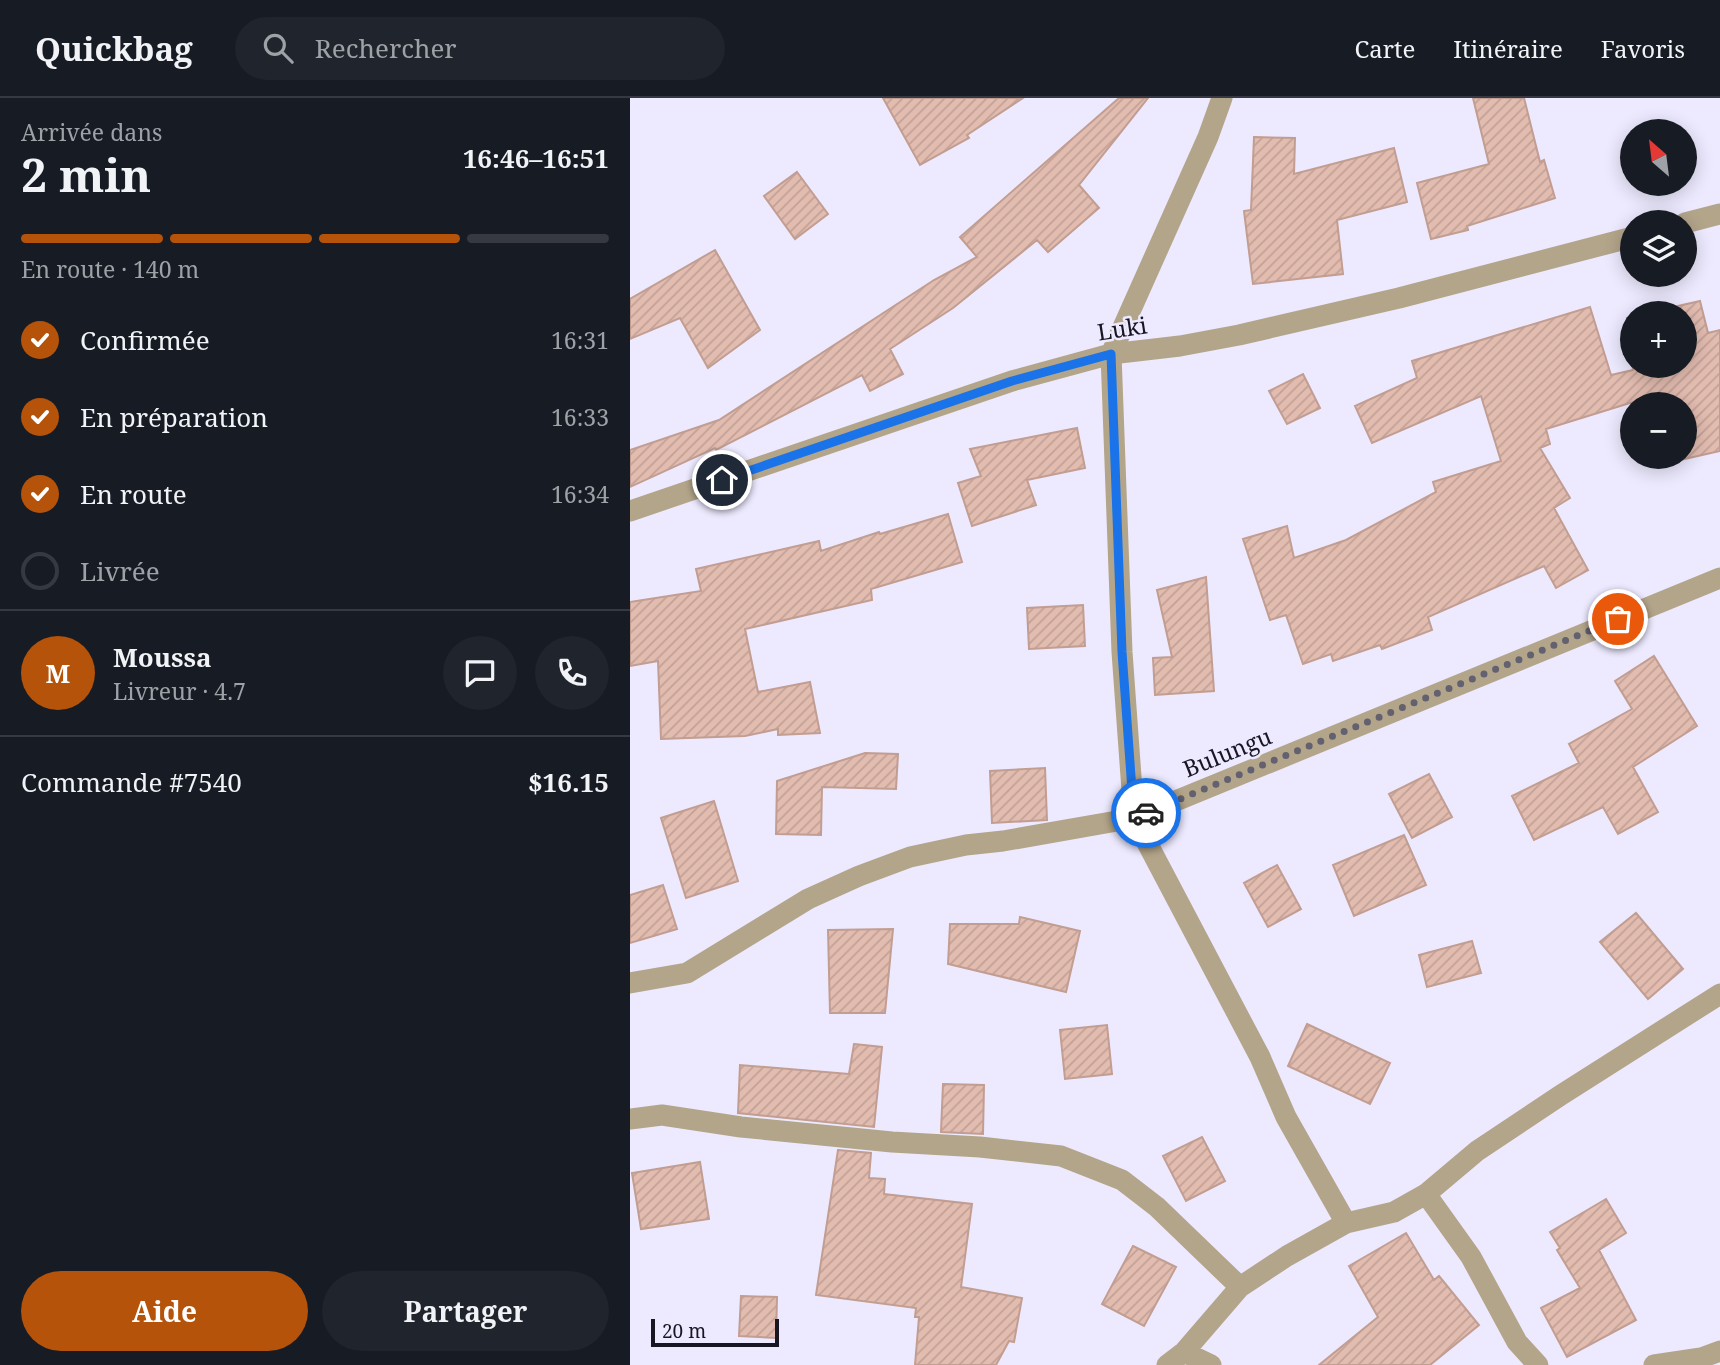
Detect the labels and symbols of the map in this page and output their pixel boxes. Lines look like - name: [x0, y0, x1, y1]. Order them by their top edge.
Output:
- north arrow: [1620, 119, 1698, 196]
- street label: Luki: [1095, 308, 1150, 348]
- pin: [692, 450, 752, 510]
- pin: [1588, 589, 1648, 649]
- street label: Bulungu: [1178, 720, 1277, 784]
- courier: [1111, 778, 1181, 848]
- scale bar: [651, 1316, 779, 1348]

